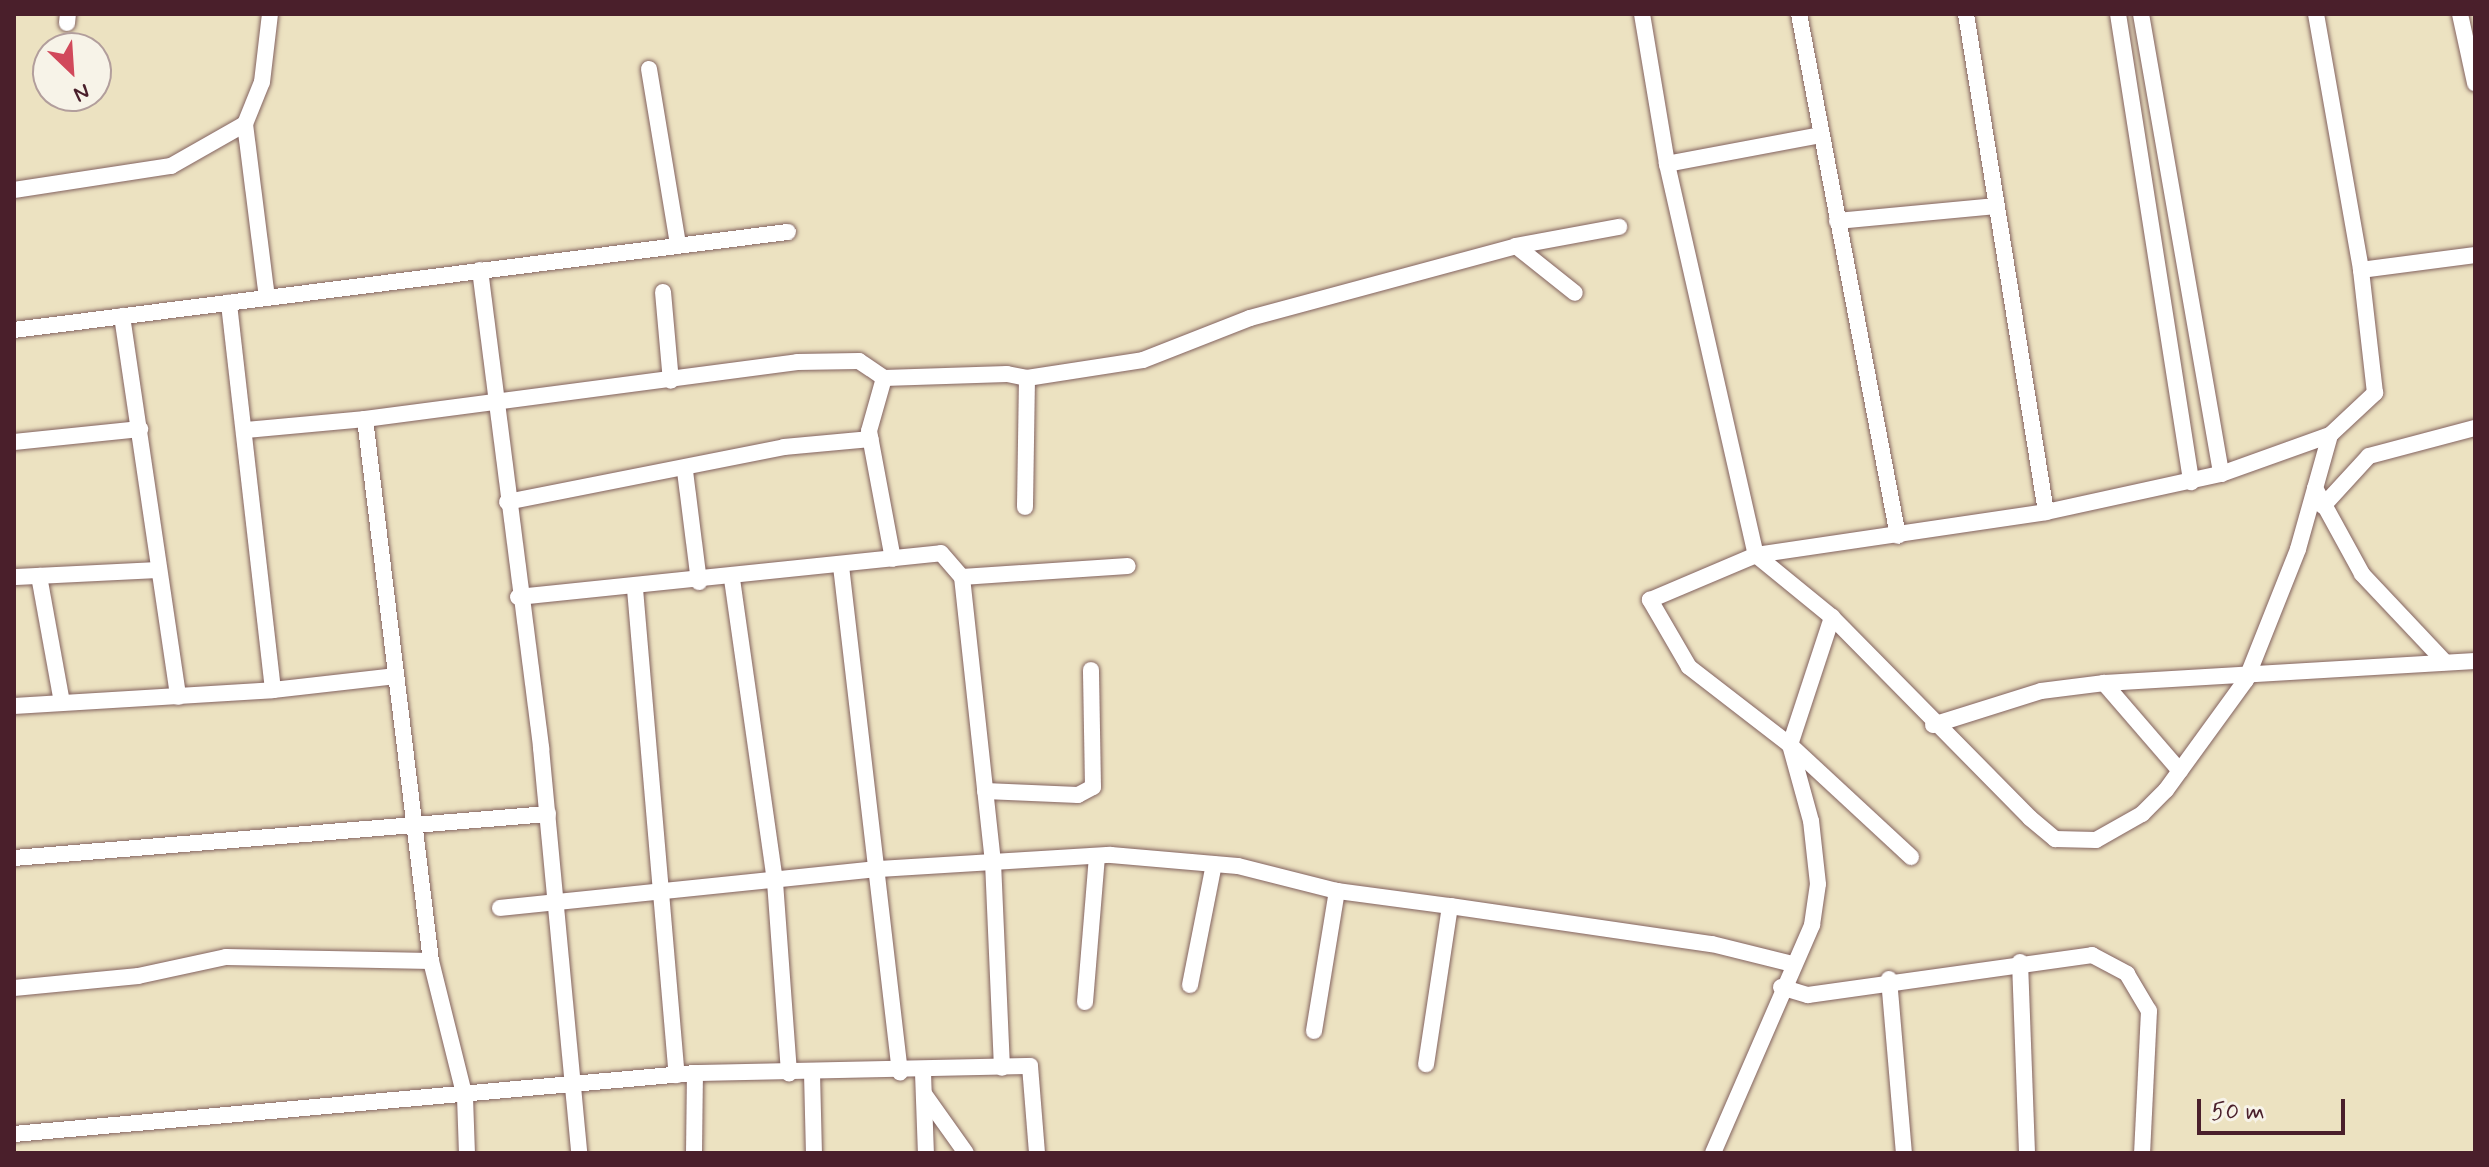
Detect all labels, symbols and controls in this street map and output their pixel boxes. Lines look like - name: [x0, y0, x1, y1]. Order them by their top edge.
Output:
- north arrow: [32, 32, 112, 112]
- text: N: [69, 76, 94, 108]
- scale bar: [2201, 1083, 2349, 1133]
- text: 50 m: [2211, 1097, 2265, 1128]

